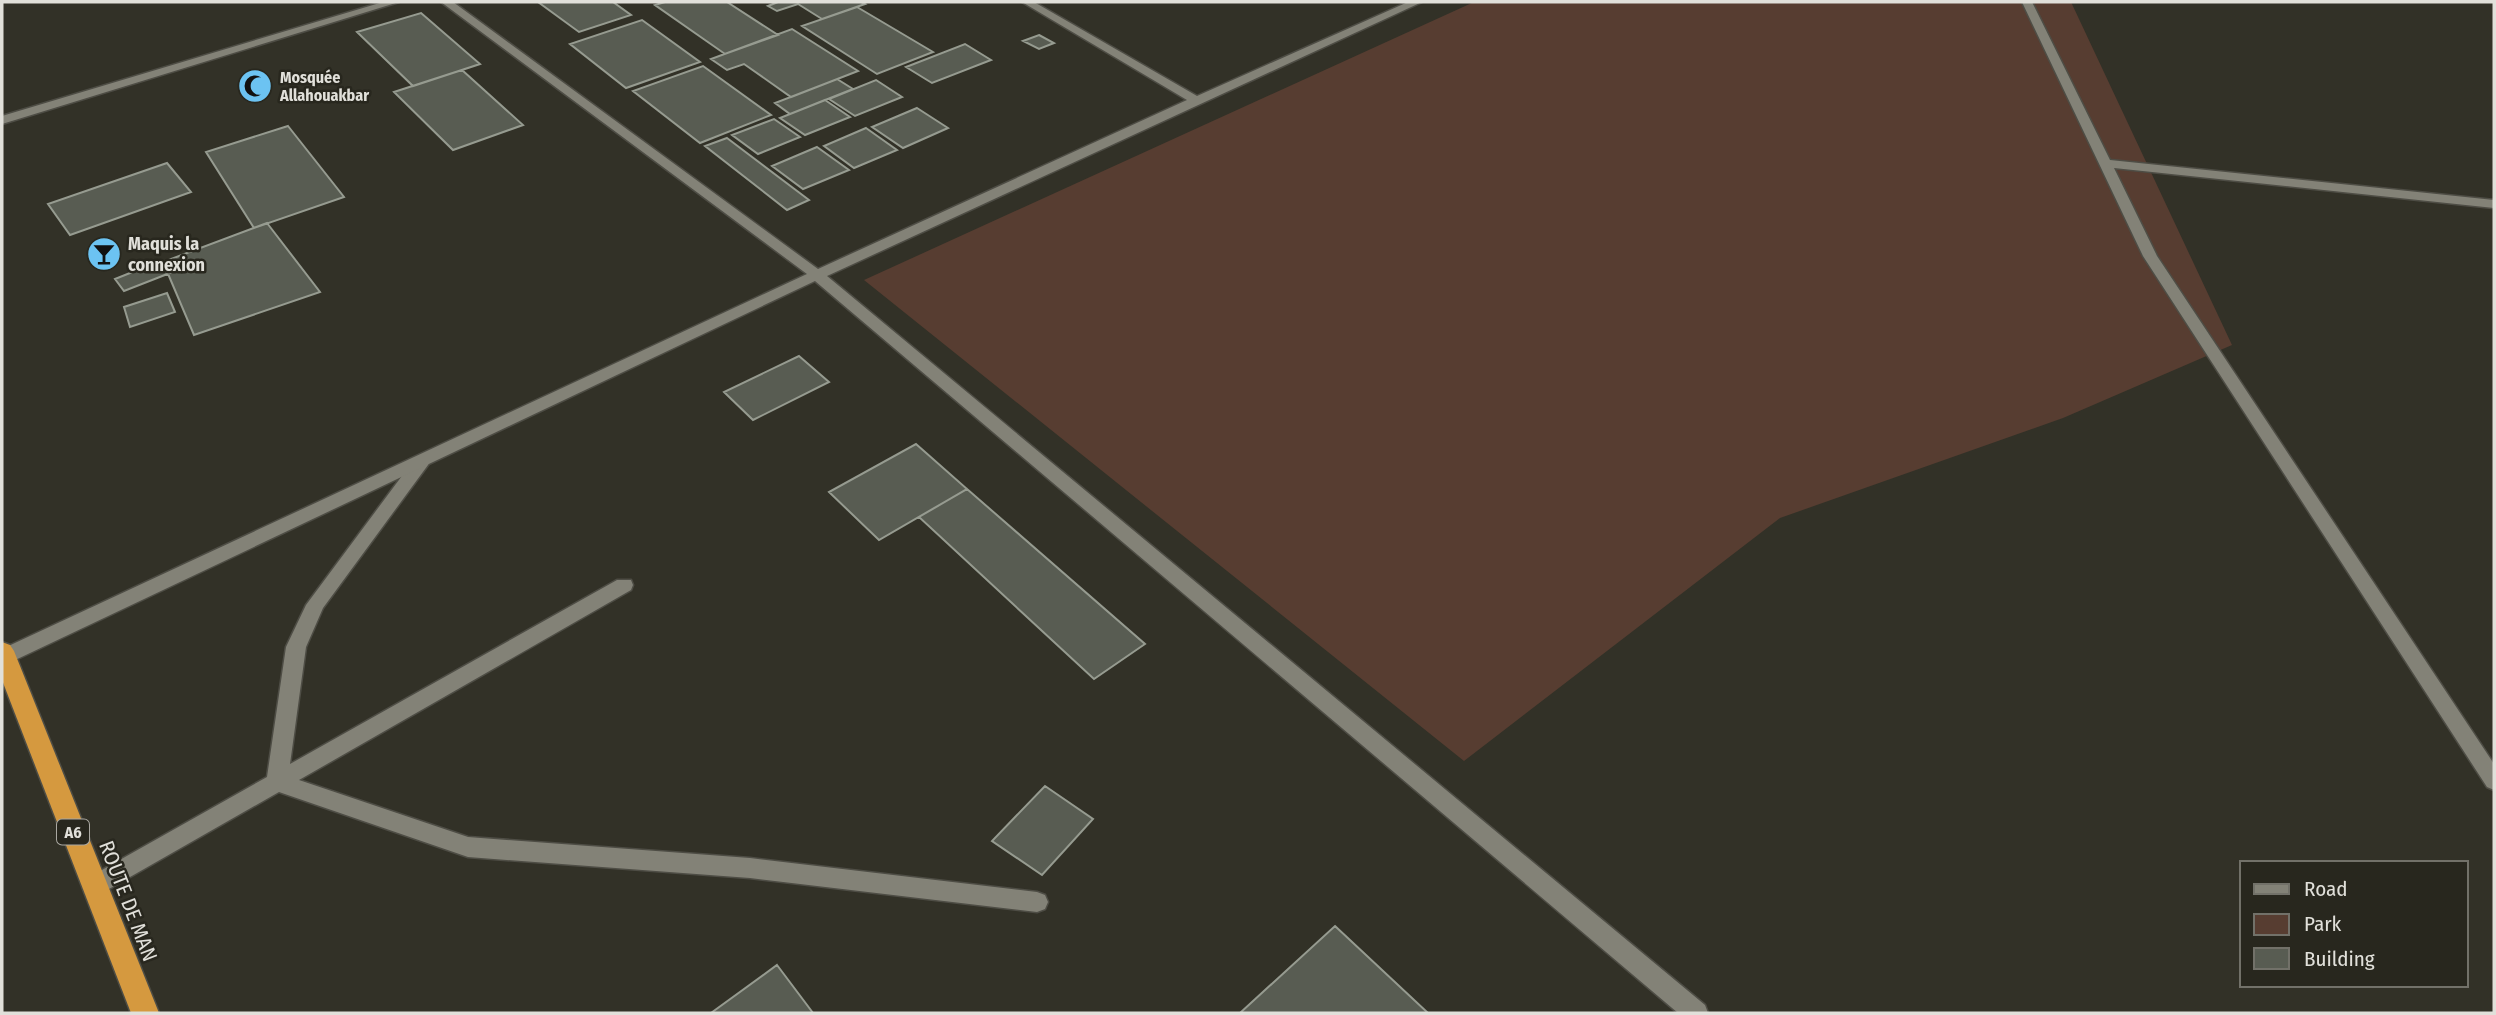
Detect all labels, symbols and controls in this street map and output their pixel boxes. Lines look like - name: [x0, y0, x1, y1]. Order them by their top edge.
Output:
- mosque icon: Mosquée Allahouakbar: [236, 67, 274, 105]
- place label: Mosquée Allahouakbar: [279, 68, 369, 105]
- place label: Maquis la connexion: [128, 233, 205, 276]
- bar icon: Maquis la connexion: [85, 235, 123, 273]
- road number: A6: [57, 820, 89, 845]
- street label: ROUTE DE MAN: [93, 837, 163, 965]
- legend: [2240, 861, 2468, 987]
- text: Road: [2304, 876, 2348, 902]
- text: Park: [2304, 911, 2342, 937]
- text: Building: [2304, 946, 2375, 972]

